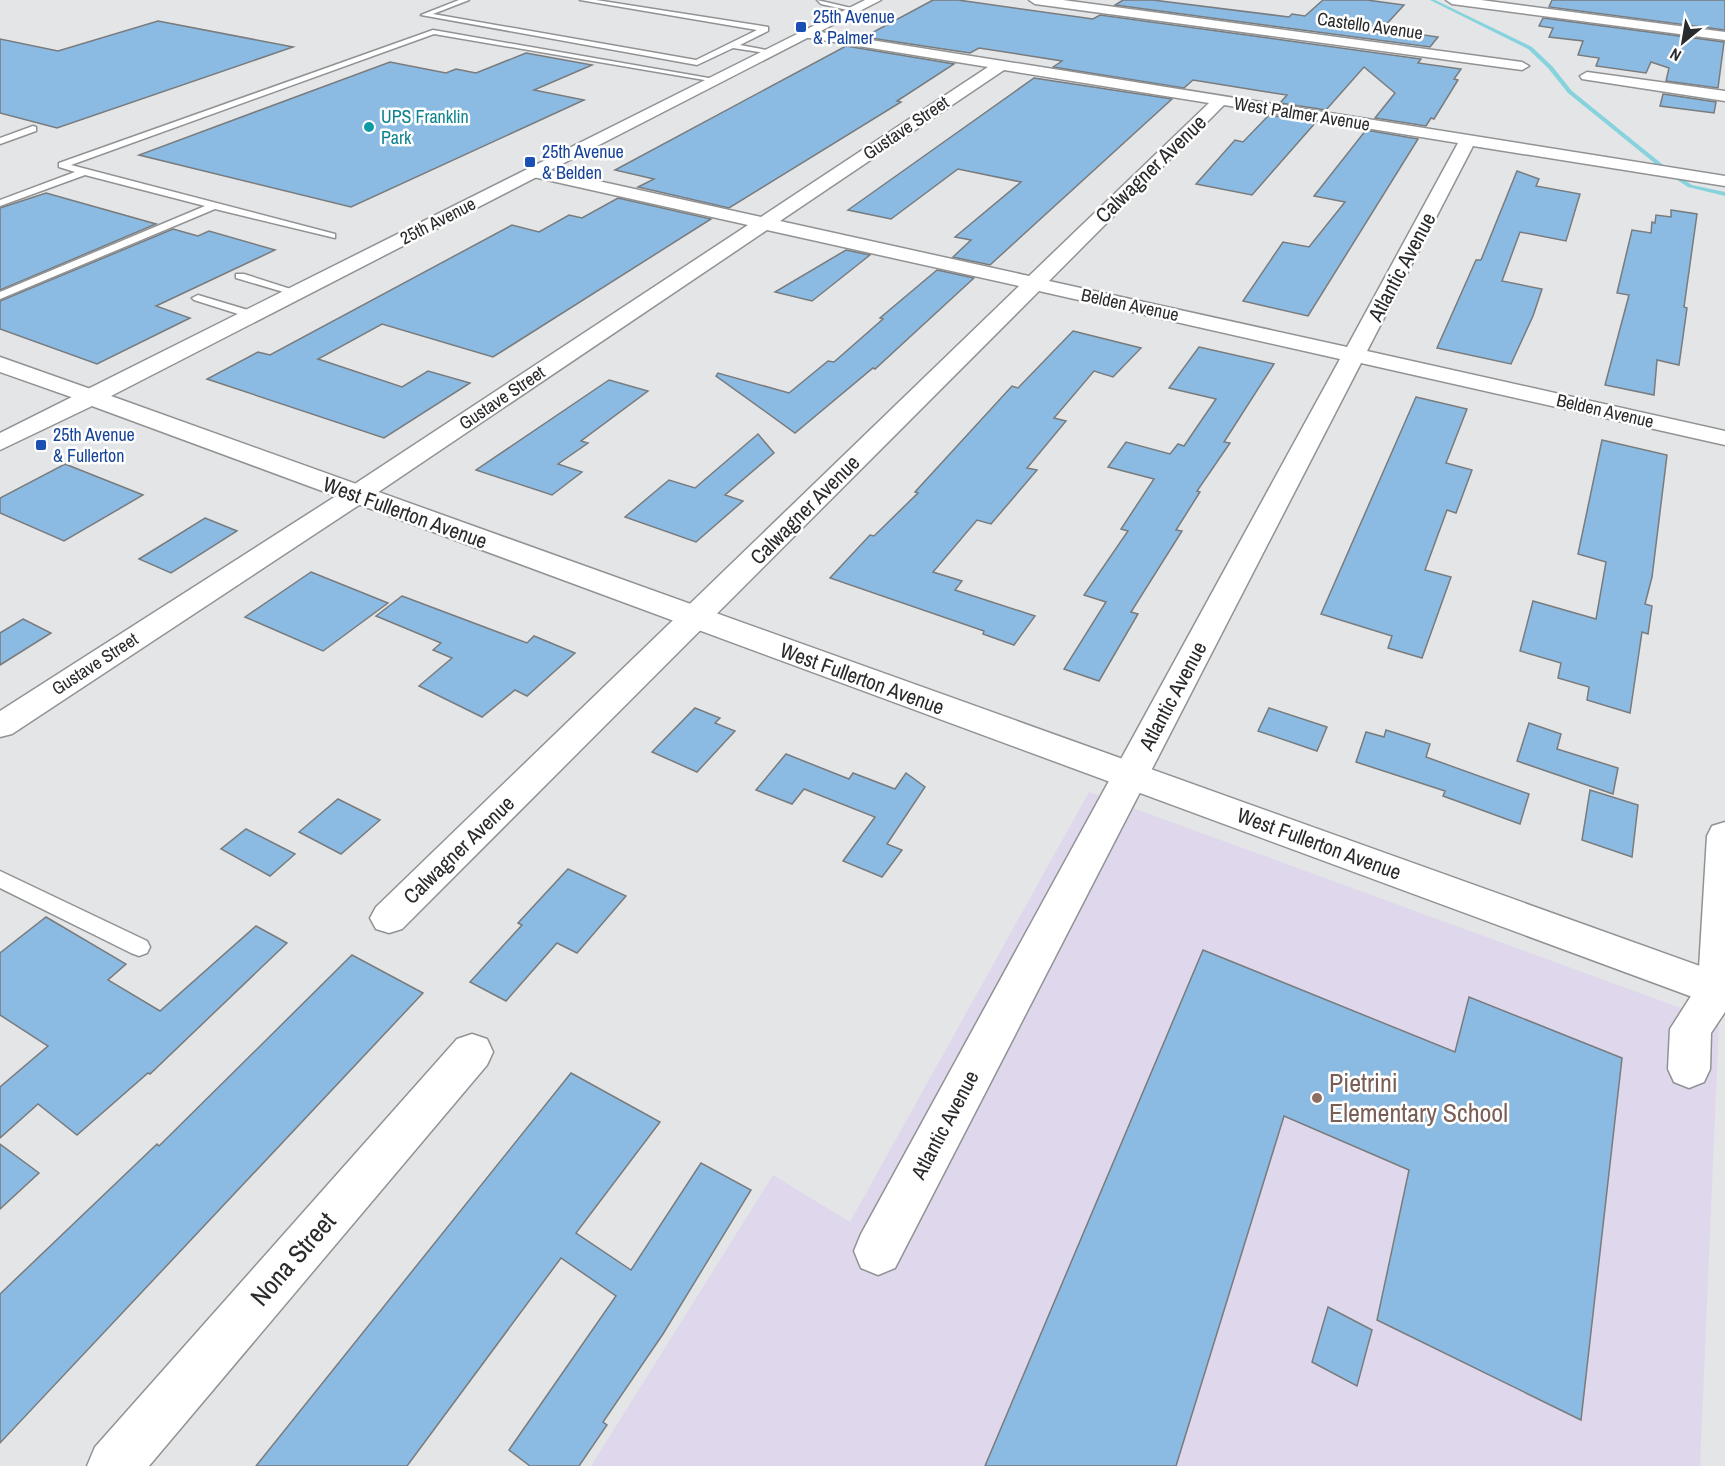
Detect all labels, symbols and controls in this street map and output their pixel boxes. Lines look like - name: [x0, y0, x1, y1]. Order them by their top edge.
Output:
- place label: 25th Avenue & Palmer: [813, 4, 895, 50]
- street label: Castello Avenue: [1316, 6, 1425, 45]
- north arrow: [1653, 12, 1713, 72]
- marker: 25th Avenue & Palmer: [794, 20, 808, 34]
- text: N: [1666, 43, 1685, 67]
- street label: Gustave Street: [858, 90, 954, 165]
- street label: West Palmer Avenue: [1232, 90, 1372, 137]
- place label: UPS Franklin Park: [381, 104, 469, 150]
- street label: Calwagner Avenue: [1089, 108, 1213, 229]
- marker: UPS Franklin Park: [362, 120, 376, 134]
- place label: 25th Avenue & Belden: [542, 139, 624, 185]
- marker: 25th Avenue & Belden: [523, 155, 537, 169]
- street label: 25th Avenue: [396, 191, 480, 250]
- street label: Atlantic Avenue: [1360, 207, 1442, 327]
- street label: Belden Avenue: [1079, 282, 1181, 327]
- street label: Gustave Street: [454, 360, 550, 435]
- street label: Belden Avenue: [1554, 387, 1656, 434]
- place label: 25th Avenue & Fullerton: [53, 422, 135, 468]
- marker: 25th Avenue & Fullerton: [34, 438, 48, 452]
- street label: Calwagner Avenue: [743, 448, 866, 571]
- street label: West Fullerton Avenue: [319, 469, 491, 556]
- street label: Gustave Street: [47, 626, 143, 701]
- street label: West Fullerton Avenue: [776, 635, 948, 722]
- street label: Atlantic Avenue: [1131, 636, 1213, 756]
- street label: Calwagner Avenue: [397, 789, 521, 910]
- street label: West Fullerton Avenue: [1233, 800, 1405, 887]
- street label: Atlantic Avenue: [903, 1065, 985, 1185]
- place label: Pietrini Elementary School: [1329, 1065, 1508, 1130]
- marker: Pietrini Elementary School: [1310, 1091, 1324, 1105]
- street label: Nona Street: [242, 1204, 343, 1313]

